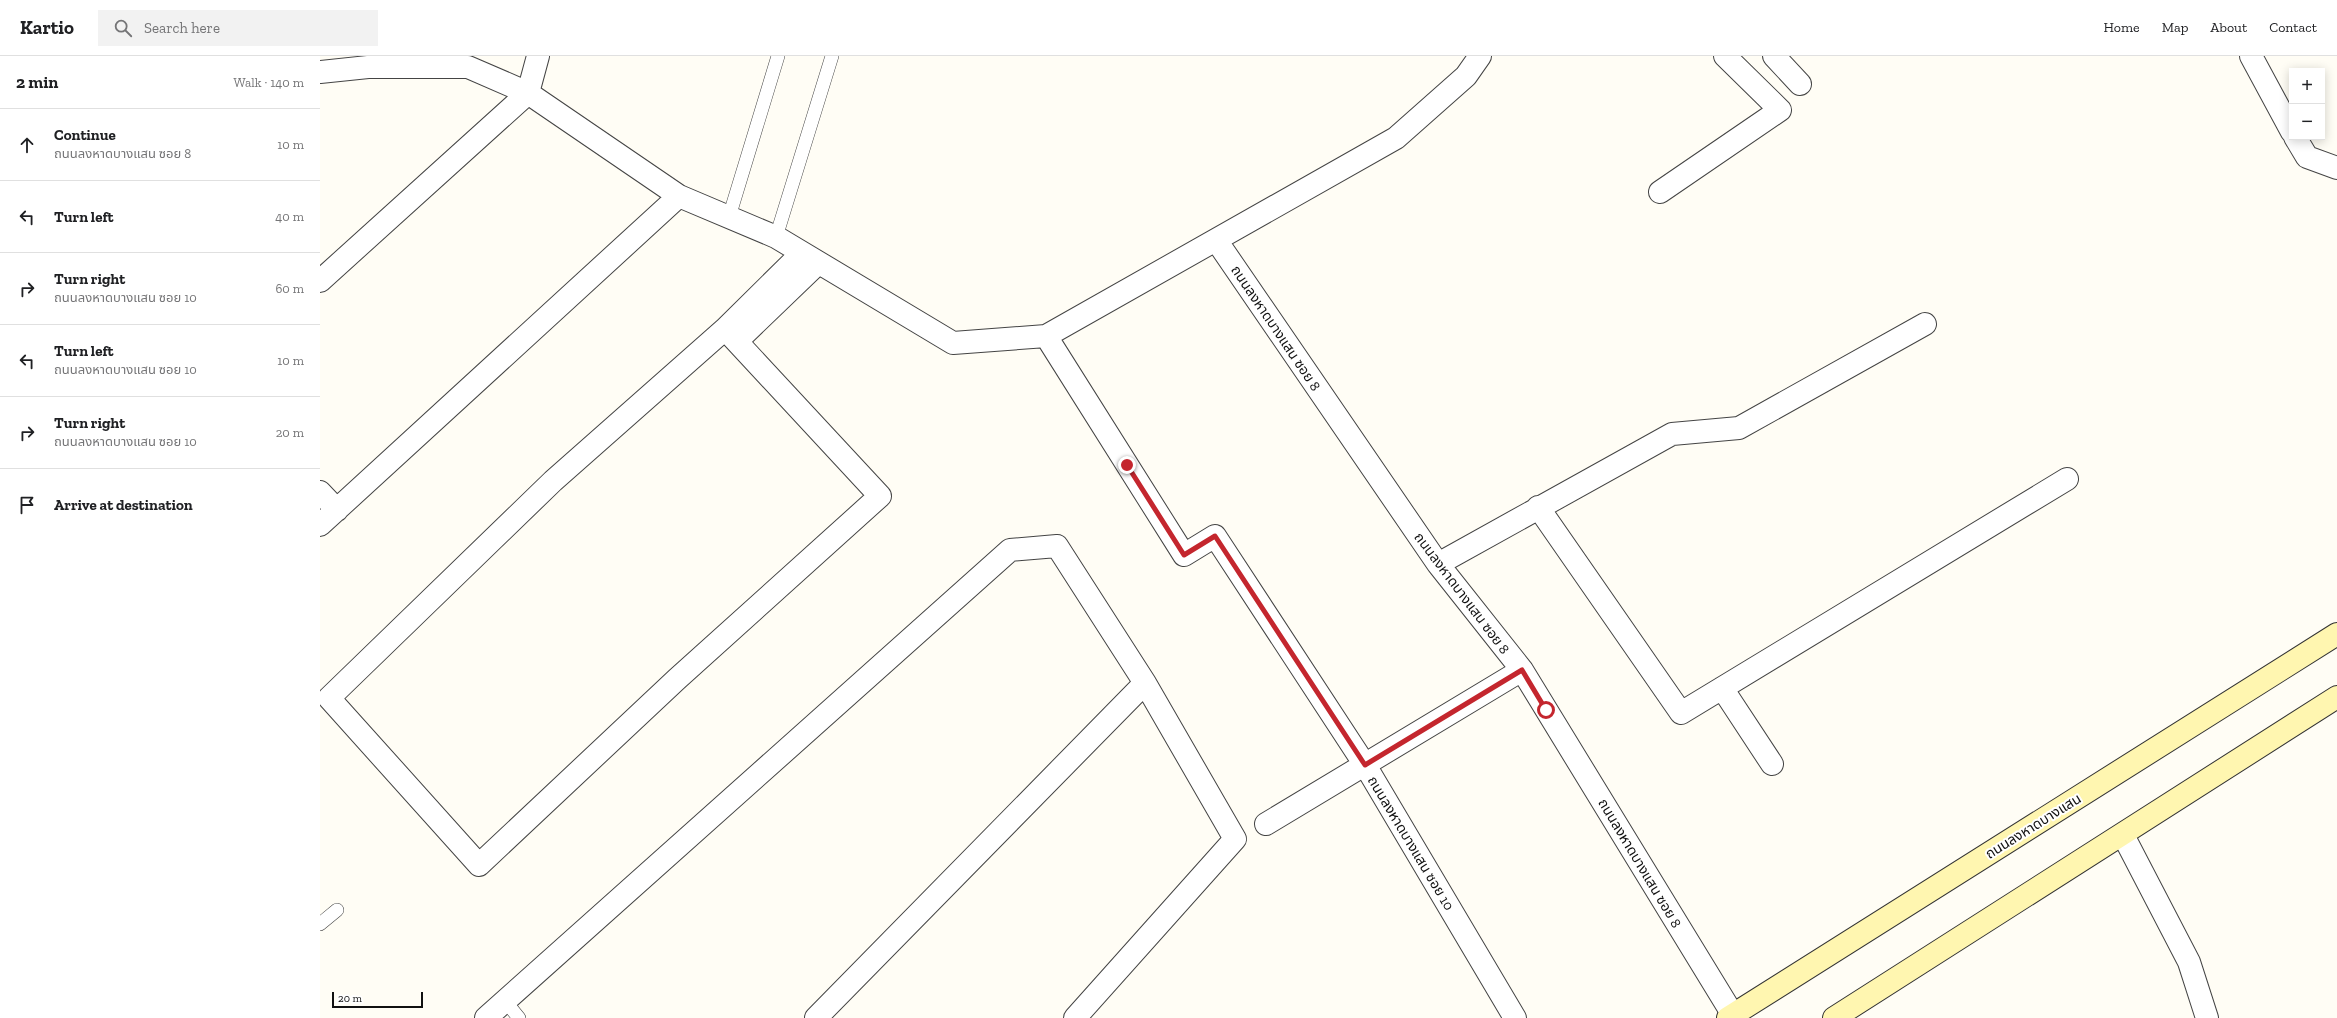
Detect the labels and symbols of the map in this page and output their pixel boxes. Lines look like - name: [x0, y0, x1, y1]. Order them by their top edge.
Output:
- street label: ถนนลงหาดบางแสน ซอย 8: [1227, 262, 1324, 394]
- route end: [1118, 456, 1136, 474]
- street label: ถนนลงหาดบางแสน ซอย 8: [1410, 529, 1513, 657]
- route start: [1537, 701, 1555, 719]
- street label: ถนนลงหาดบางแสน ซอย 10: [1364, 773, 1457, 913]
- street label: ถนนลงหาดบางแสน: [1982, 790, 2084, 863]
- street label: ถนนลงหาดบางแสน ซอย 8: [1594, 796, 1685, 931]
- scale bar: [332, 990, 423, 1009]

